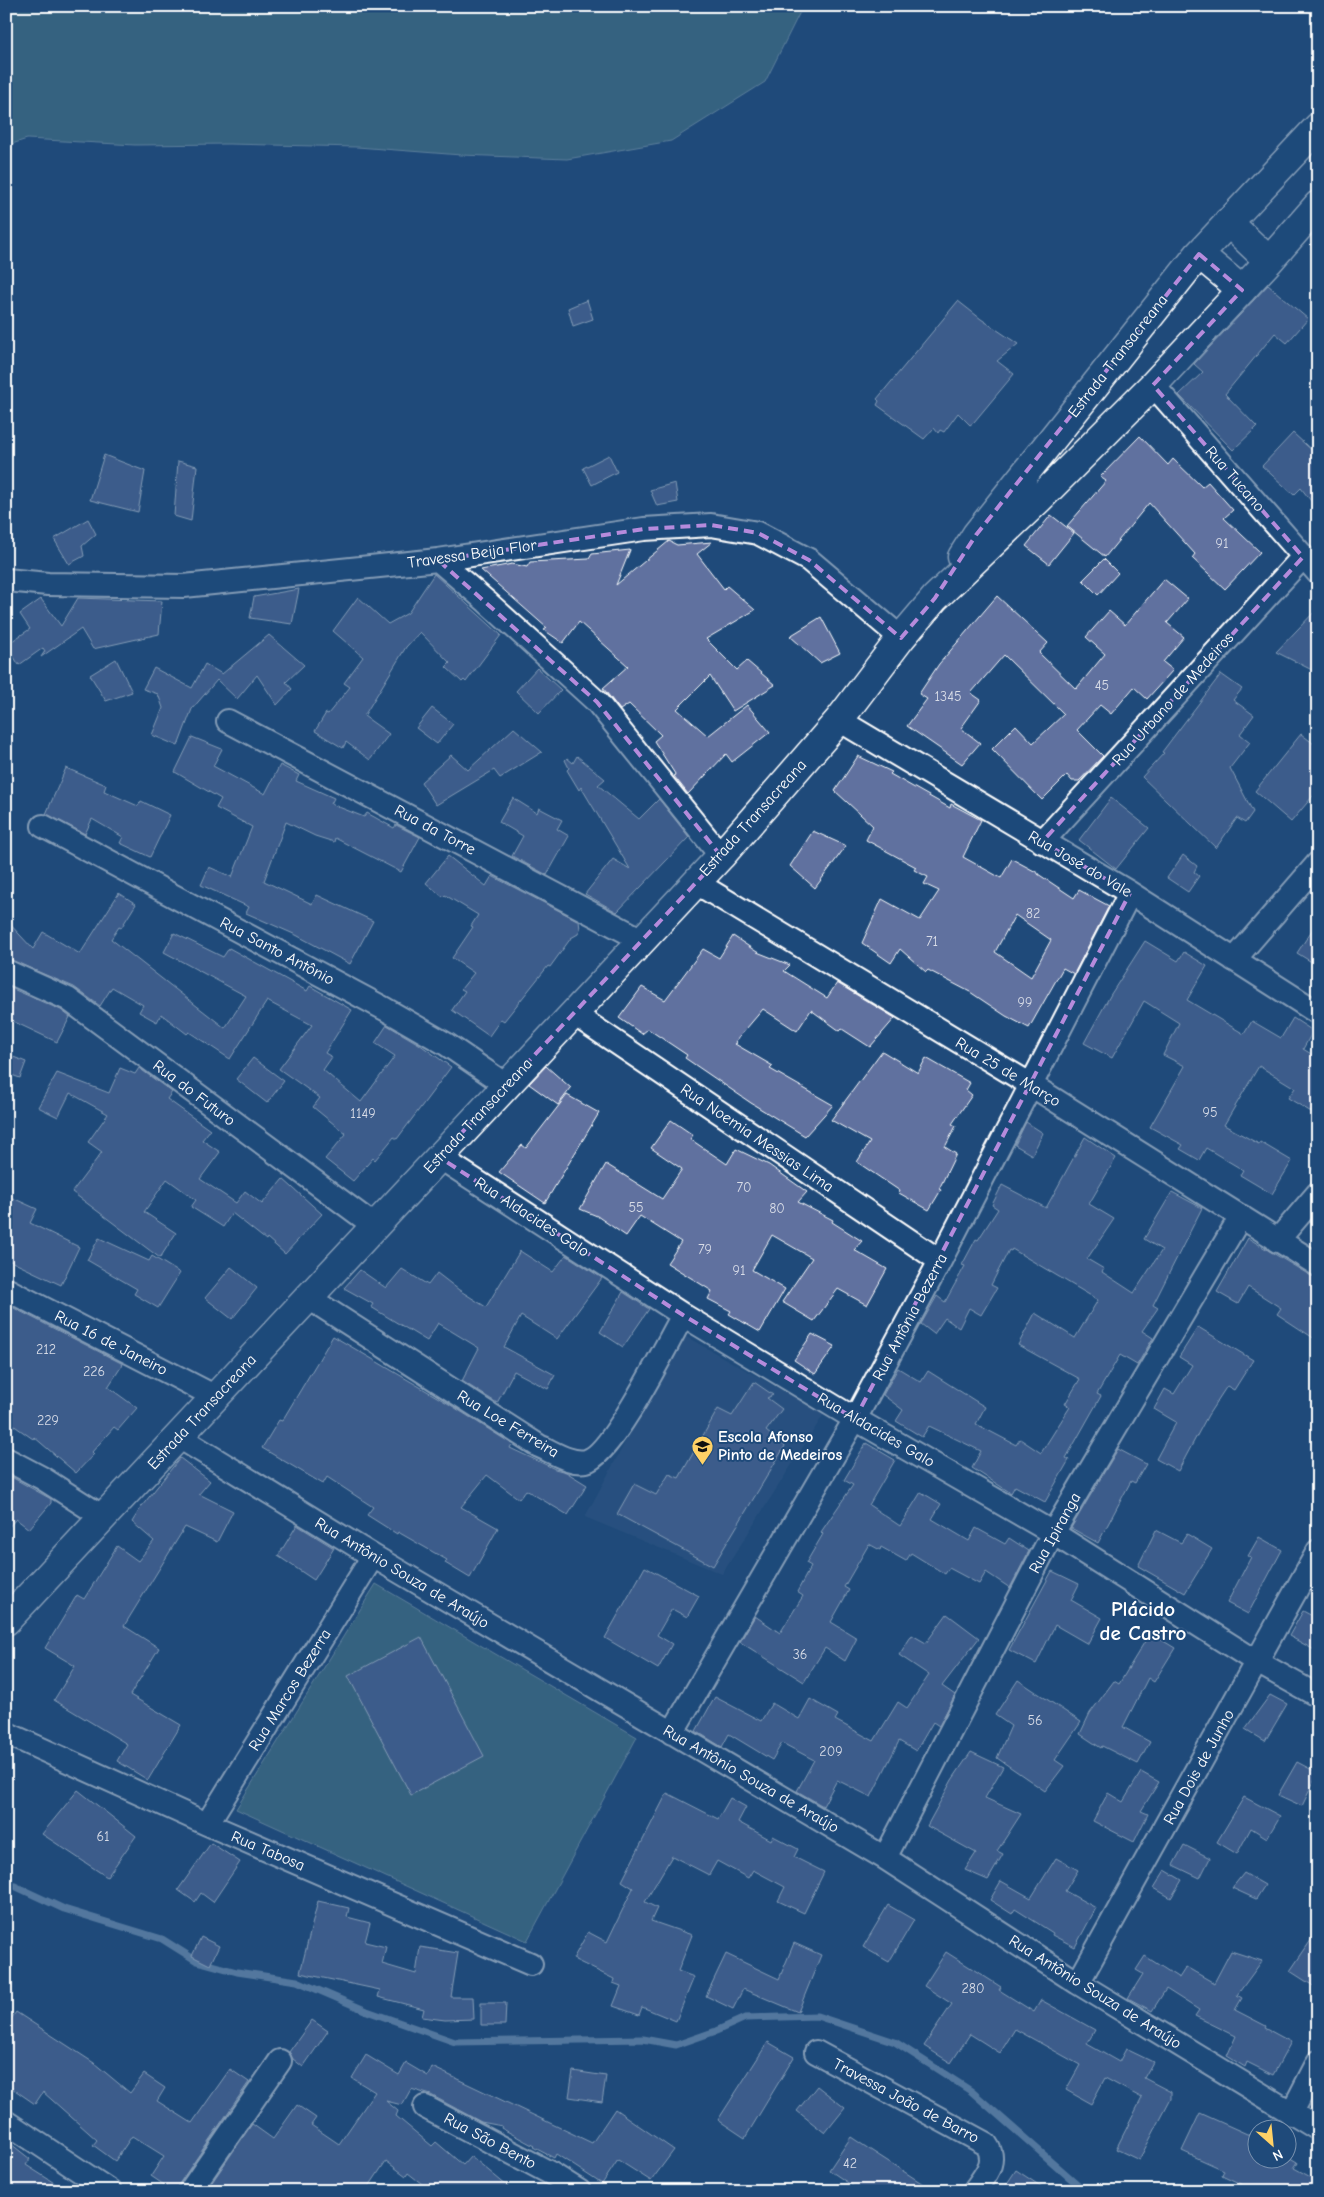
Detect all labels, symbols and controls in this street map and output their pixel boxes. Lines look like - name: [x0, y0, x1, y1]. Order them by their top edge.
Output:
- street label: Estrada Transacreana: [1064, 291, 1172, 421]
- street label: Rua Tucano: [1202, 442, 1268, 516]
- house number: 91: [1216, 535, 1228, 552]
- street label: Travessa Beija Flor: [406, 536, 538, 572]
- street label: Rua Urbano de Medeiros: [1109, 629, 1238, 769]
- house number: 45: [1095, 677, 1109, 694]
- house number: 1345: [935, 688, 962, 705]
- street label: Estrada Transacreana: [696, 756, 810, 880]
- street label: Rua da Torre: [391, 801, 479, 859]
- street label: Rua José do Vale: [1025, 827, 1135, 901]
- house number: 82: [1026, 905, 1040, 922]
- street label: Rua Santo Antônio: [217, 913, 337, 989]
- house number: 71: [926, 933, 938, 950]
- house number: 99: [1018, 994, 1032, 1011]
- street label: Rua 25 de Março: [952, 1034, 1064, 1110]
- street label: Estrada Transacreana: [420, 1055, 536, 1177]
- street label: Rua do Futuro: [149, 1056, 239, 1130]
- street label: Rua Noemia Messias Lima: [677, 1080, 837, 1196]
- house number: 95: [1202, 1104, 1218, 1121]
- house number: 1149: [350, 1105, 376, 1122]
- street label: Rua Aldacides Galo: [472, 1173, 592, 1261]
- house number: 70: [736, 1179, 752, 1196]
- house number: 55: [628, 1199, 644, 1216]
- house number: 80: [769, 1200, 785, 1217]
- house number: 79: [698, 1241, 712, 1258]
- street label: Rua Antônia Bezerra: [869, 1250, 951, 1384]
- house number: 91: [733, 1262, 745, 1279]
- street label: Rua 16 de Janeiro: [52, 1307, 170, 1379]
- house number: 212: [36, 1341, 56, 1358]
- street label: Estrada Transacreana: [144, 1351, 260, 1473]
- house number: 226: [83, 1363, 105, 1380]
- street label: Rua Loe Ferreira: [454, 1387, 562, 1461]
- street label: Rua Aldacides Galo: [814, 1389, 938, 1471]
- house number: 229: [37, 1412, 59, 1429]
- place label: Escola Afonso Pinto de Medeiros: [718, 1428, 843, 1464]
- school or university icon: Escola Afonso Pinto de Medeiros: [690, 1434, 714, 1465]
- street label: Rua Ipiranga: [1025, 1489, 1085, 1577]
- street label: Rua Antônio Souza de Araújo: [312, 1514, 492, 1632]
- district label: Plácido de Castro: [1100, 1597, 1187, 1645]
- street label: Rua Marcos Bezerra: [245, 1626, 335, 1754]
- house number: 36: [793, 1646, 807, 1663]
- street label: Rua Dois de Junho: [1160, 1706, 1238, 1828]
- house number: 56: [1027, 1712, 1043, 1729]
- street label: Rua Antônio Souza de Araújo: [660, 1721, 842, 1837]
- house number: 209: [819, 1743, 843, 1760]
- street label: Rua Tabosa: [228, 1827, 308, 1875]
- house number: 61: [96, 1828, 110, 1845]
- street label: Rua Antônio Souza de Araújo: [1005, 1931, 1185, 2053]
- house number: 280: [961, 1980, 985, 1997]
- street label: Travessa João de Barro: [830, 2055, 982, 2147]
- street label: Rua São Bento: [441, 2109, 539, 2173]
- north arrow: [1246, 2120, 1296, 2170]
- text: N: [1270, 2145, 1286, 2165]
- house number: 42: [843, 2155, 857, 2172]

